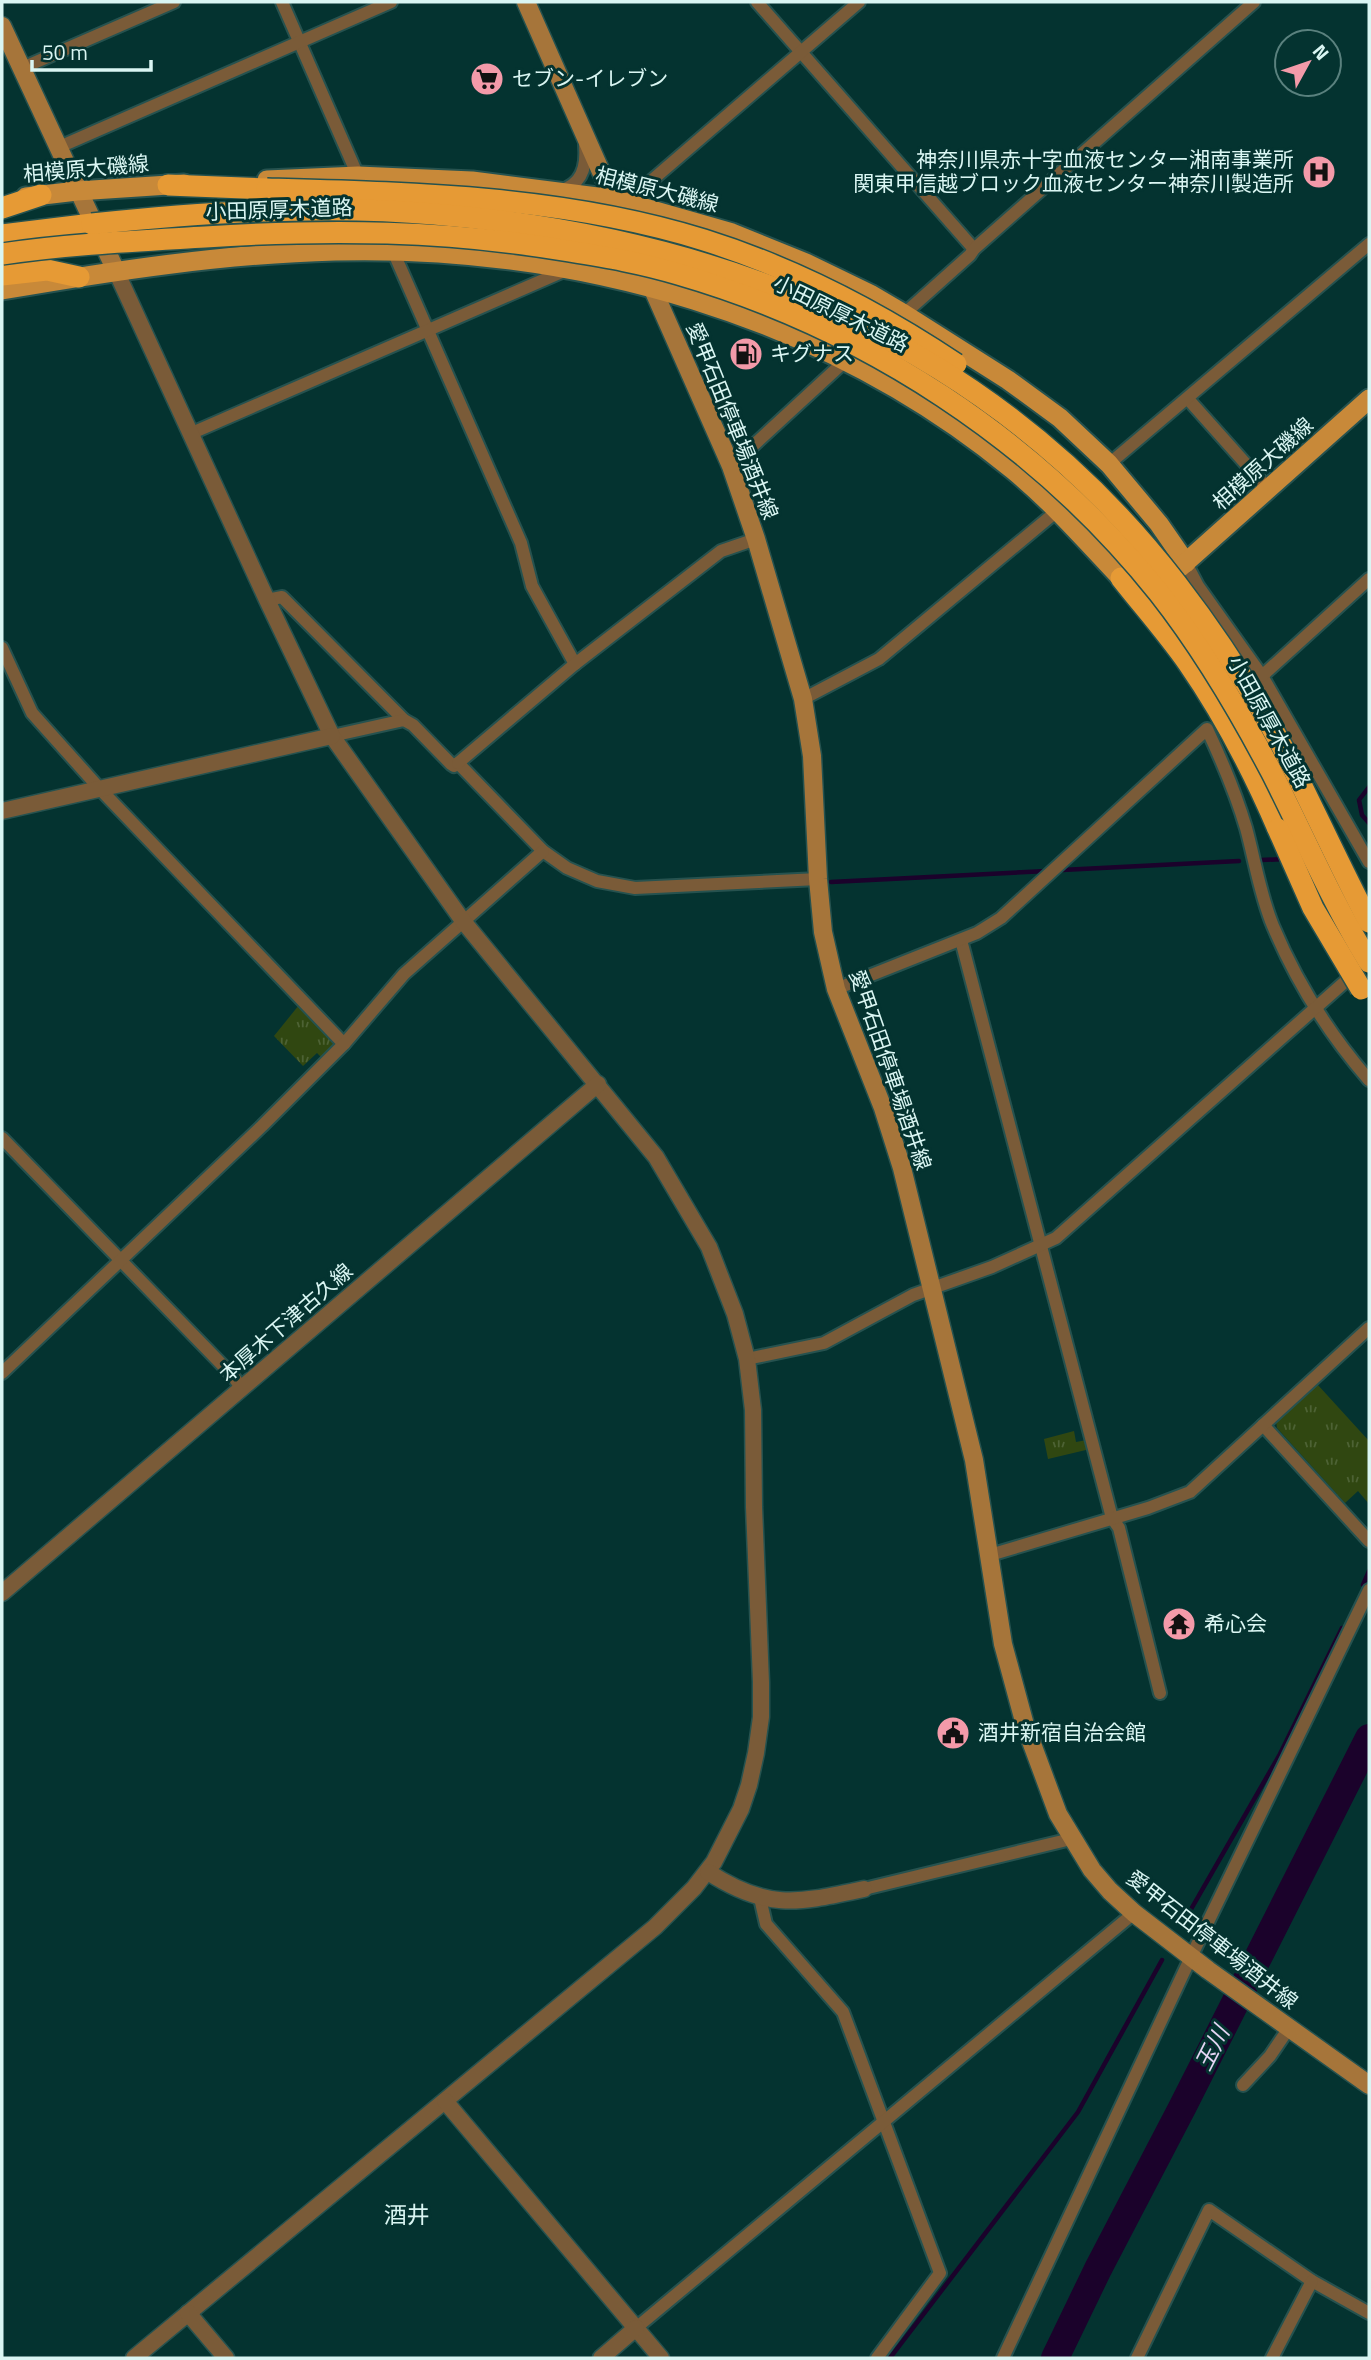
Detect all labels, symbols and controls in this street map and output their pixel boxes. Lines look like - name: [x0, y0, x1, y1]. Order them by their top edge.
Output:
- scale bar: [32, 28, 150, 72]
- north arrow: [1273, 28, 1343, 98]
- text: 50 m: [42, 36, 88, 68]
- text: N: [1306, 37, 1337, 66]
- supermarket icon: セブン-イレブン: [468, 60, 506, 98]
- place label: セブン-イレブン: [512, 62, 668, 94]
- place label: 神奈川県赤十字血液センター湘南事業所 関東甲信越ブロック血液センター神奈川製造所: [853, 143, 1294, 199]
- street label: 相模原大磯線: [22, 147, 150, 189]
- hospital icon: 神奈川県赤十字血液センター湘南事業所 関東甲信越ブロック血液センター神奈川製造所: [1300, 153, 1338, 191]
- street label: 相模原大磯線: [592, 158, 722, 220]
- street label: 小田原厚木道路: [205, 190, 353, 228]
- street label: 小田原厚木道路: [768, 267, 915, 360]
- street label: 愛甲石田停車場酒井線: [679, 317, 787, 524]
- fuel station icon: キグナス: [727, 335, 765, 373]
- place label: キグナス: [770, 337, 854, 369]
- street label: 相模原大磯線: [1205, 409, 1320, 517]
- street label: 小田原厚木道路: [1220, 649, 1320, 794]
- street label: 愛甲石田停車場酒井線: [842, 965, 940, 1174]
- street label: 本厚木下津古久線: [211, 1255, 359, 1389]
- temple icon: 希心会: [1160, 1605, 1198, 1643]
- place label: 希心会: [1204, 1607, 1267, 1639]
- public building icon: 酒井新宿自治会館: [934, 1714, 972, 1752]
- place label: 酒井新宿自治会館: [978, 1716, 1146, 1748]
- street label: 愛甲石田停車場酒井線: [1120, 1862, 1305, 2016]
- water label: 玉川: [1186, 2017, 1239, 2076]
- district label: 酒井: [384, 2197, 430, 2232]

